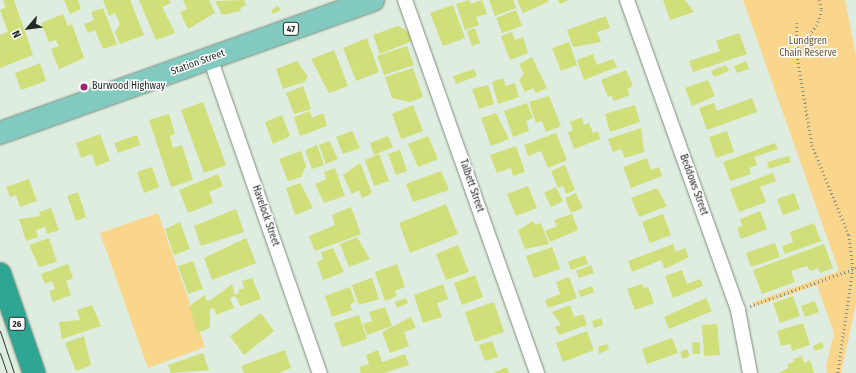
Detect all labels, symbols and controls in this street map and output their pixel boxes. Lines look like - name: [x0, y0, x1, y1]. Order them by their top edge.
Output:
- north arrow: [8, 8, 48, 48]
- road number: 47: [282, 22, 300, 36]
- text: N: [10, 28, 24, 40]
- park label: Lundgren Chain Reserve: [779, 35, 837, 58]
- street label: Station Street: [169, 48, 227, 78]
- place label: Burwood Highway: [92, 81, 165, 93]
- marker: Burwood Highway: [79, 82, 89, 92]
- street label: Beddows Street: [676, 153, 710, 217]
- street label: Talbett Street: [456, 158, 486, 214]
- street label: Havelock Street: [249, 184, 281, 248]
- road number: 26: [8, 317, 26, 331]

